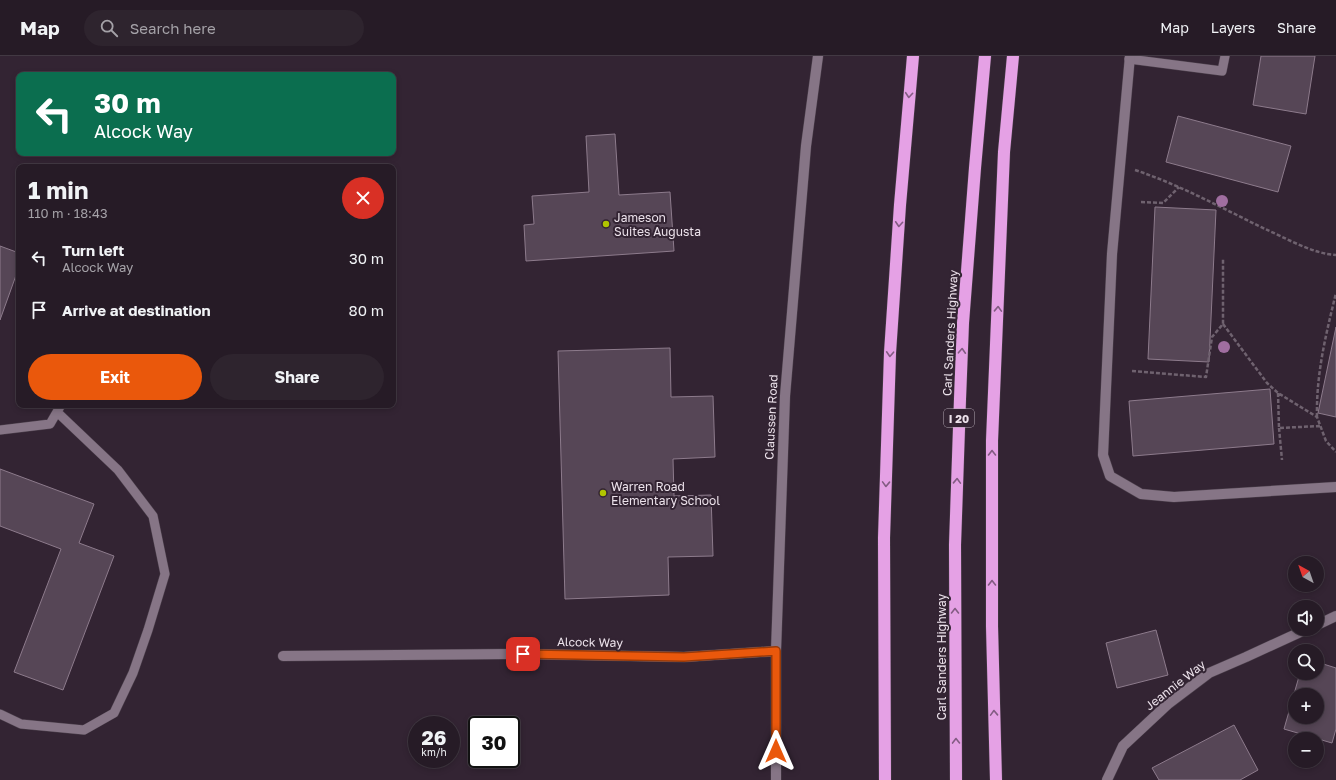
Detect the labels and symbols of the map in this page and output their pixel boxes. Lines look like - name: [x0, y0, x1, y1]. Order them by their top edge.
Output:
- one-way arrow: [905, 92, 914, 98]
- place label: Jameson Suites Augusta: [614, 210, 701, 239]
- marker: Jameson Suites Augusta: [601, 219, 611, 229]
- one-way arrow: [894, 221, 903, 227]
- street label: Carl Sanders Highway: [939, 269, 961, 397]
- one-way arrow: [993, 306, 1002, 312]
- one-way arrow: [958, 348, 966, 354]
- one-way arrow: [886, 351, 895, 357]
- street label: Claussen Road: [761, 374, 781, 460]
- road number: I 20: [944, 409, 974, 427]
- one-way arrow: [988, 450, 996, 456]
- one-way arrow: [953, 478, 961, 484]
- place label: Warren Road Elementary School: [611, 479, 720, 508]
- one-way arrow: [881, 481, 890, 487]
- marker: Warren Road Elementary School: [598, 488, 608, 498]
- north arrow: [1288, 556, 1324, 592]
- one-way arrow: [988, 580, 996, 586]
- street label: Carl Sanders Highway: [934, 594, 949, 720]
- one-way arrow: [951, 608, 959, 614]
- street label: Alcock Way: [557, 634, 623, 650]
- pin: [506, 637, 540, 671]
- street label: Jeannie Way: [1142, 657, 1208, 713]
- one-way arrow: [990, 710, 999, 716]
- speed limit sign: 30: [468, 716, 520, 768]
- position arrow: [755, 730, 797, 772]
- one-way arrow: [952, 738, 960, 744]

